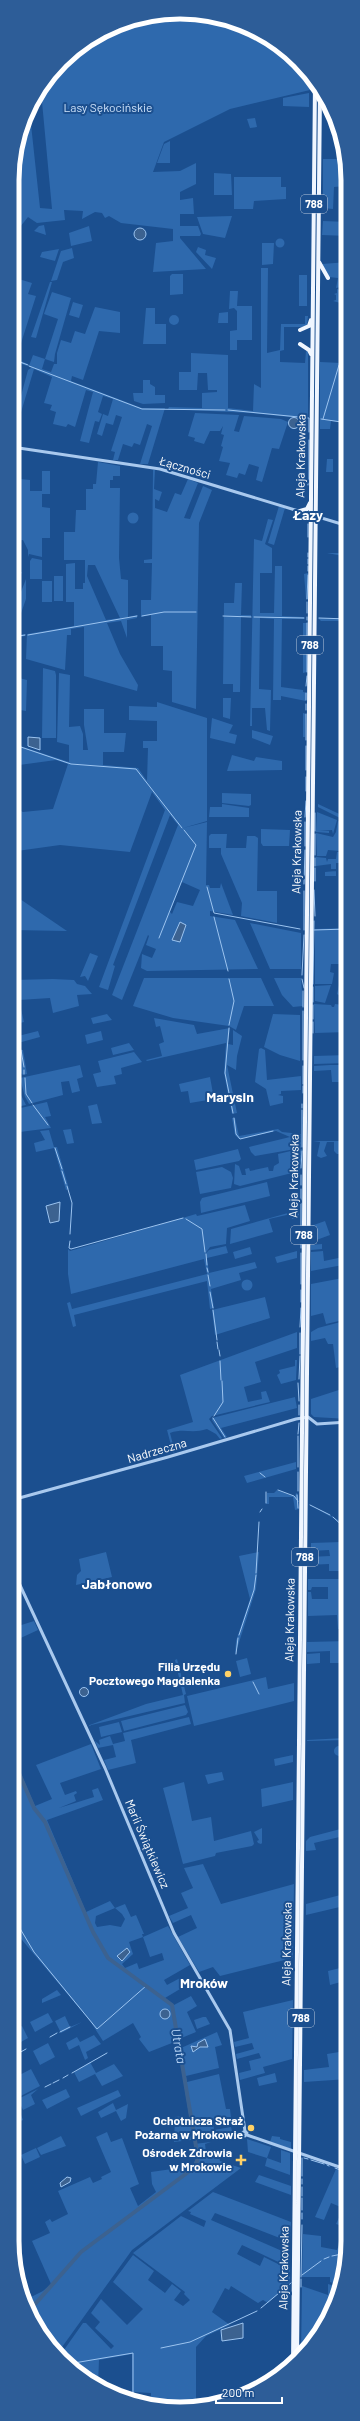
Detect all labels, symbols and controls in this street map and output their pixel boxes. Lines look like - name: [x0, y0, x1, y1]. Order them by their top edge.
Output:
- park label: Lasy Sękocińskie: [63, 100, 153, 114]
- road number: 788: [301, 195, 327, 213]
- street label: Aleja Krakowska: [292, 414, 308, 498]
- street label: Łączności: [157, 453, 213, 481]
- district label: Łazy: [292, 506, 323, 523]
- road number: 788: [297, 636, 323, 654]
- street label: Aleja Krakowska: [288, 810, 304, 894]
- district label: Marysin: [206, 1088, 254, 1105]
- street label: Aleja Krakowska: [285, 1134, 301, 1218]
- road number: 788: [291, 1226, 317, 1244]
- street label: Nadrzeczna: [125, 1435, 188, 1465]
- road number: 788: [292, 1548, 318, 1566]
- district label: Jabłonowo: [82, 1575, 153, 1592]
- street label: Aleja Krakowska: [281, 1578, 297, 1662]
- place label: Filia Urzędu Pocztowego Magdalenka: [89, 1659, 220, 1687]
- marker: Filia Urzędu Pocztowego Magdalenka: [223, 1669, 233, 1679]
- street label: Marii Świątkiewicz: [123, 1797, 173, 1890]
- street label: Aleja Krakowska: [278, 1902, 294, 1986]
- district label: Mroków: [180, 1974, 228, 1991]
- road number: 788: [288, 2009, 314, 2027]
- water label: Utrata: [168, 2027, 190, 2065]
- place label: Ochotnicza Straż Pożarna w Mrokowie: [135, 2113, 243, 2141]
- marker: Ochotnicza Straż Pożarna w Mrokowie: [246, 2123, 256, 2133]
- place label: Ośrodek Zdrowia w Mrokowie: [142, 2145, 232, 2173]
- marker: Ośrodek Zdrowia w Mrokowie: [235, 2154, 247, 2166]
- street label: Aleja Krakowska: [275, 2226, 291, 2310]
- scale bar: [216, 2379, 282, 2405]
- text: 200 m: [222, 2385, 254, 2399]

